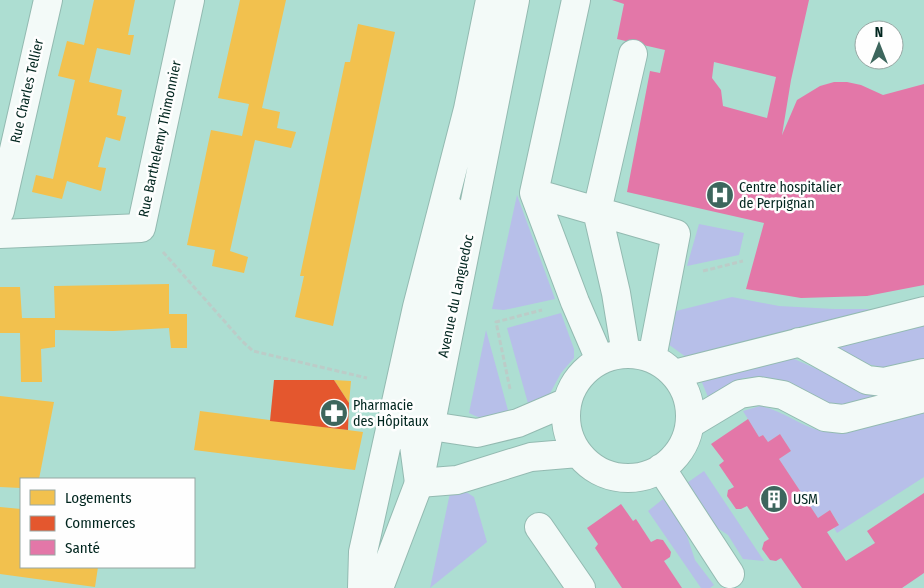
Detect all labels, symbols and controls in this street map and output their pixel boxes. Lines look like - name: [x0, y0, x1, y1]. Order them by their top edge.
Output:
- north arrow: [854, 20, 904, 70]
- text: N: [875, 24, 883, 41]
- street label: Rue Charles Tellier: [7, 37, 47, 145]
- street label: Rue Barthelemy Thimonnier: [135, 59, 185, 219]
- place label: Centre hospitalier de Perpignan: [739, 179, 841, 212]
- hospital icon: Centre hospitalier de Perpignan: [705, 180, 735, 210]
- street label: Avenue du Languedoc: [435, 233, 477, 359]
- place label: Pharmacie des Hôpitaux: [353, 397, 429, 430]
- pharmacy icon: Pharmacie des Hôpitaux: [319, 398, 349, 428]
- legend: [20, 478, 195, 568]
- building icon: USM: [759, 484, 789, 514]
- text: Logements: [65, 489, 132, 507]
- place label: USM: [793, 491, 818, 508]
- text: Commerces: [65, 514, 135, 532]
- text: Santé: [65, 539, 100, 557]

